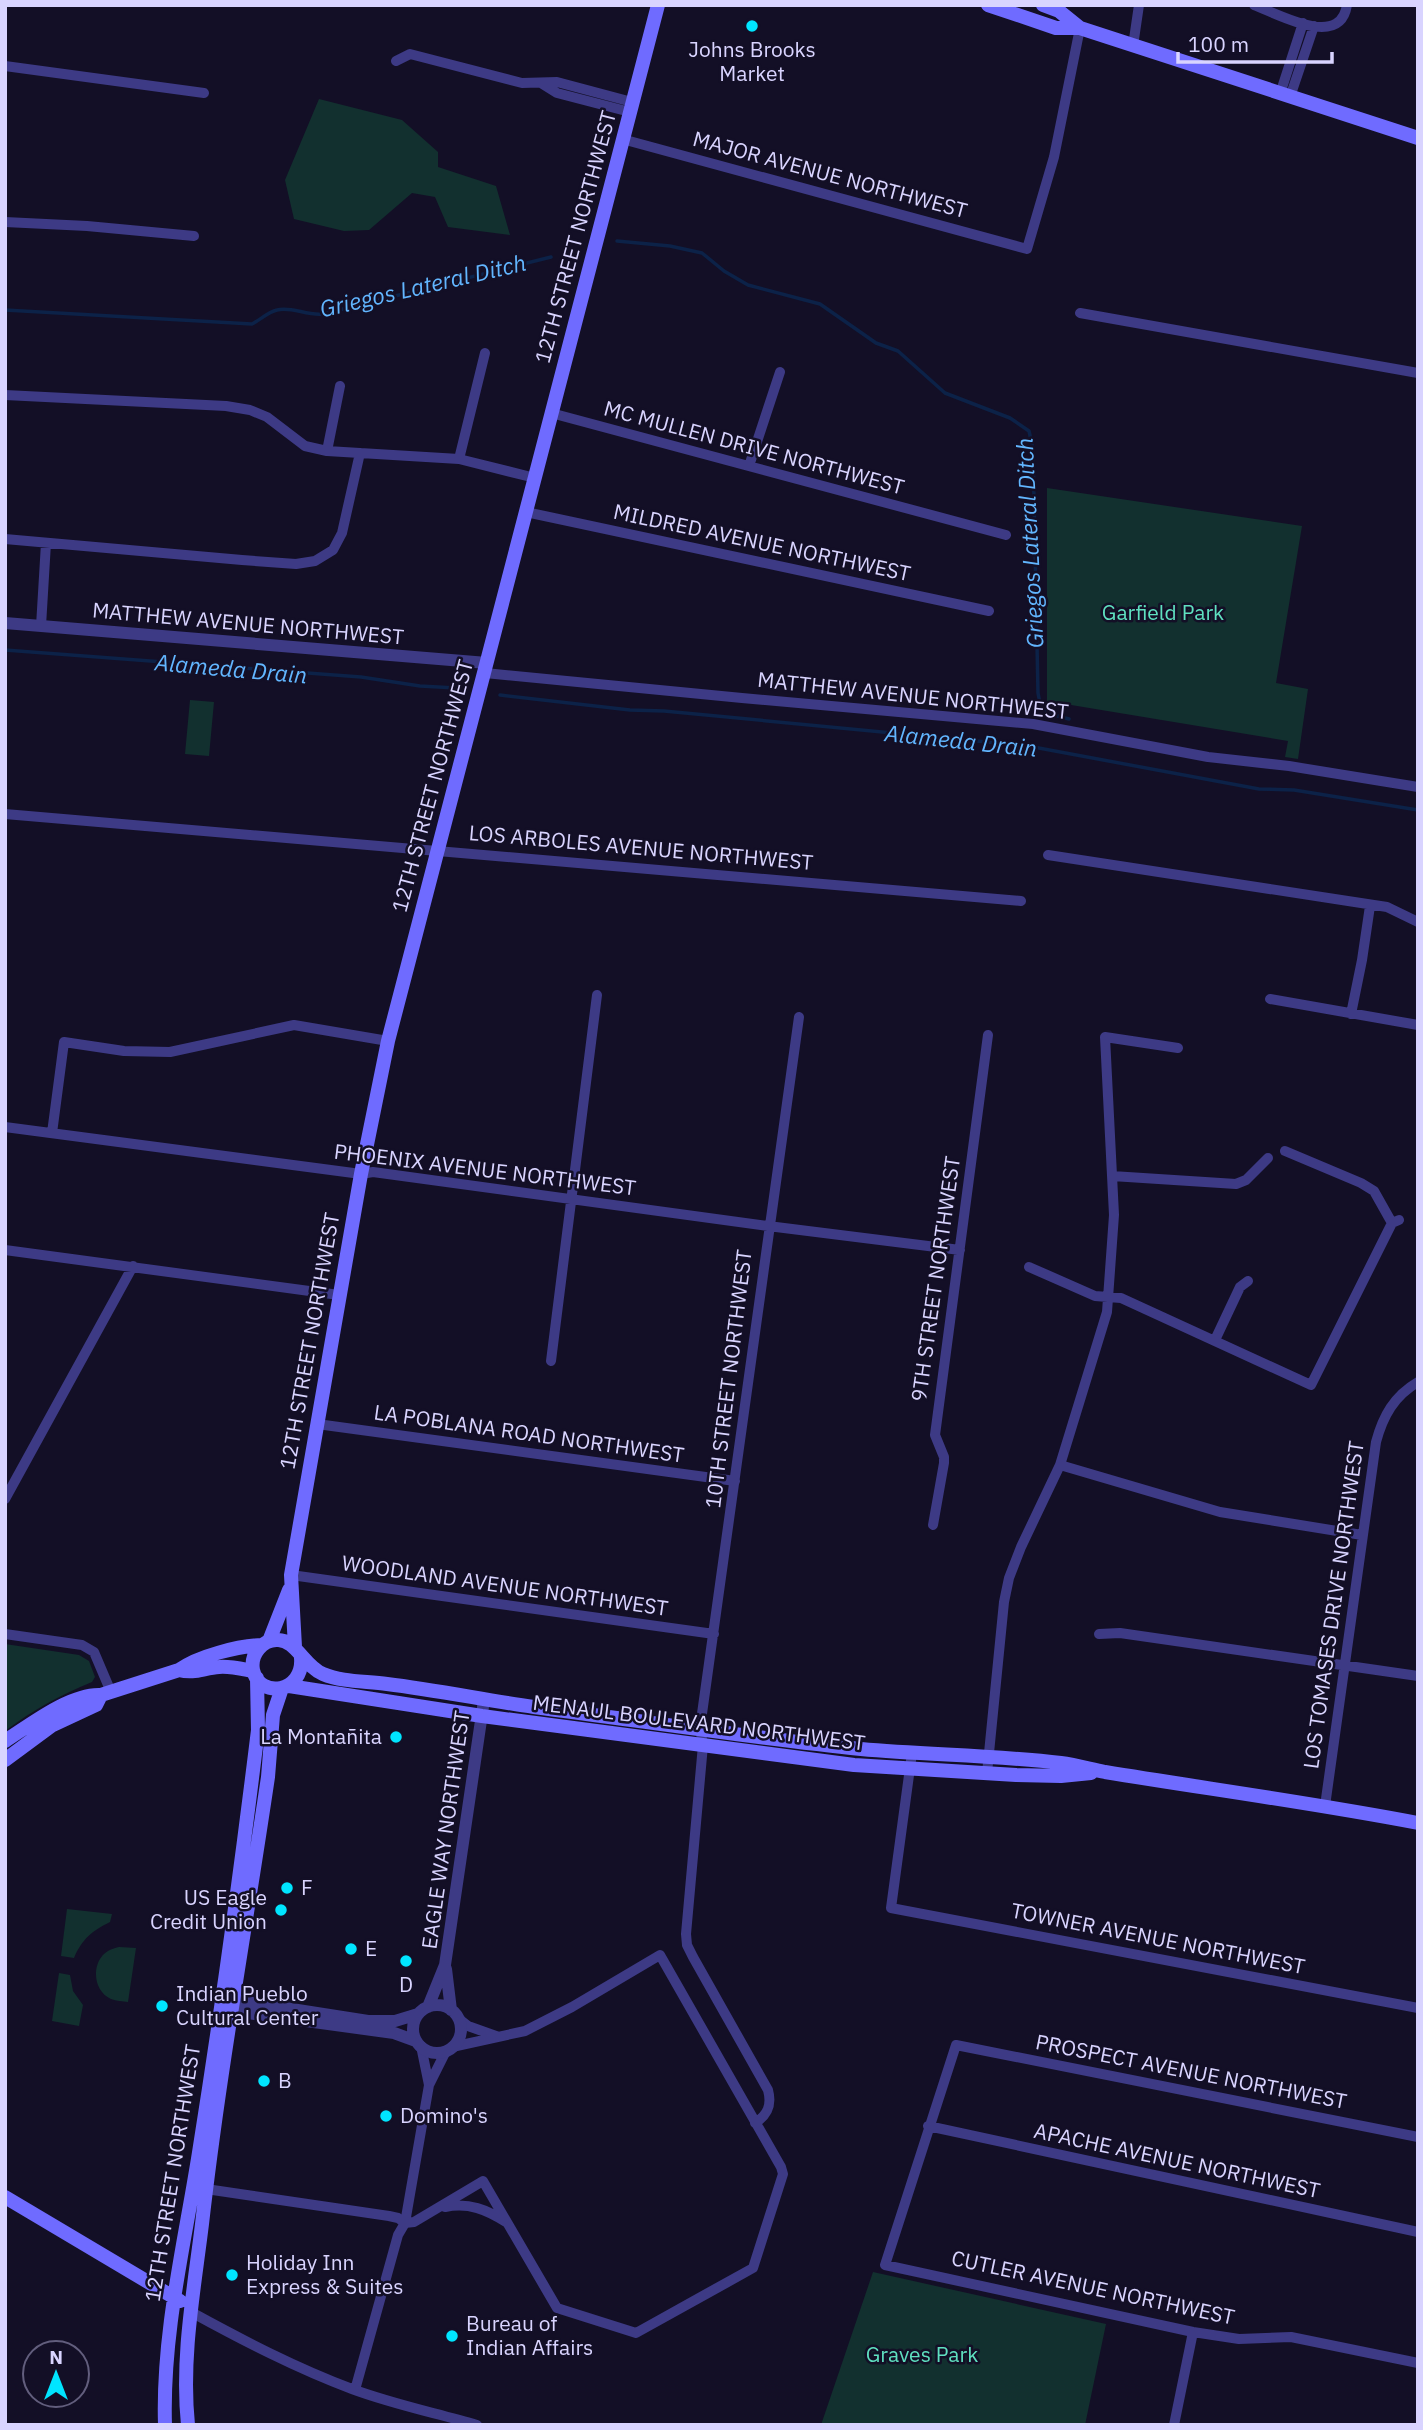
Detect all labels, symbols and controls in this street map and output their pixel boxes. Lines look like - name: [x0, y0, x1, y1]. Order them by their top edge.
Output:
- marker: Johns Brooks Market: [744, 18, 760, 34]
- scale bar: [1178, 21, 1332, 65]
- text: 100 m: [1188, 30, 1249, 58]
- place label: Johns Brooks Market: [688, 35, 816, 87]
- street label: 12TH STREET NORTHWEST: [528, 107, 622, 366]
- street label: MAJOR AVENUE NORTHWEST: [690, 124, 971, 224]
- water label: Griegos Lateral Ditch: [317, 247, 529, 323]
- street label: MC MULLEN DRIVE NORTHWEST: [601, 393, 907, 501]
- water label: Griegos Lateral Ditch: [1009, 437, 1049, 649]
- street label: MILDRED AVENUE NORTHWEST: [611, 497, 913, 587]
- street label: MATTHEW AVENUE NORTHWEST: [91, 595, 405, 651]
- park label: Garfield Park: [1102, 598, 1224, 626]
- water label: Alameda Drain: [153, 646, 309, 690]
- street label: 12TH STREET NORTHWEST: [385, 656, 479, 915]
- street label: MATTHEW AVENUE NORTHWEST: [756, 665, 1070, 725]
- water label: Alameda Drain: [882, 717, 1039, 763]
- street label: LOS ARBOLES AVENUE NORTHWEST: [468, 818, 814, 876]
- street label: PHOENIX AVENUE NORTHWEST: [333, 1137, 638, 1201]
- street label: 9TH STREET NORTHWEST: [904, 1154, 966, 1403]
- street label: 12TH STREET NORTHWEST: [273, 1210, 345, 1471]
- street label: 10TH STREET NORTHWEST: [698, 1248, 758, 1510]
- street label: LA POBLANA ROAD NORTHWEST: [372, 1397, 686, 1469]
- street label: LOS TOMASES DRIVE NORTHWEST: [1296, 1439, 1370, 1771]
- street label: WOODLAND AVENUE NORTHWEST: [340, 1548, 670, 1622]
- street label: MENAUL BOULEVARD NORTHWEST: [531, 1688, 867, 1756]
- street label: EAGLE WAY NORTHWEST: [414, 1709, 476, 1951]
- place label: La Montañita: [260, 1722, 382, 1750]
- marker: La Montañita: [388, 1729, 404, 1745]
- place label: F: [301, 1873, 313, 1901]
- marker: F: [279, 1880, 295, 1896]
- place label: US Eagle Credit Union: [150, 1883, 267, 1935]
- street label: TOWNER AVENUE NORTHWEST: [1009, 1896, 1308, 1980]
- marker: US Eagle Credit Union: [273, 1902, 289, 1918]
- place label: E: [365, 1934, 377, 1962]
- marker: E: [343, 1941, 359, 1957]
- marker: D: [398, 1953, 414, 1969]
- place label: D: [399, 1970, 413, 1998]
- place label: Indian Pueblo Cultural Center: [176, 1979, 319, 2031]
- marker: Indian Pueblo Cultural Center: [154, 1998, 170, 2014]
- street label: PROSPECT AVENUE NORTHWEST: [1033, 2027, 1349, 2115]
- street label: 12TH STREET NORTHWEST: [138, 2042, 206, 2304]
- place label: B: [278, 2066, 292, 2094]
- marker: B: [256, 2073, 272, 2089]
- place label: Domino's: [400, 2101, 488, 2129]
- marker: Domino's: [378, 2108, 394, 2124]
- street label: APACHE AVENUE NORTHWEST: [1032, 2116, 1323, 2204]
- street label: CUTLER AVENUE NORTHWEST: [949, 2243, 1237, 2331]
- place label: Holiday Inn Express & Suites: [246, 2248, 403, 2300]
- marker: Holiday Inn Express & Suites: [224, 2267, 240, 2283]
- place label: Bureau of Indian Affairs: [466, 2309, 593, 2361]
- marker: Bureau of Indian Affairs: [444, 2328, 460, 2344]
- north arrow: [21, 2339, 91, 2409]
- park label: Graves Park: [866, 2340, 978, 2368]
- text: N: [49, 2345, 63, 2369]

